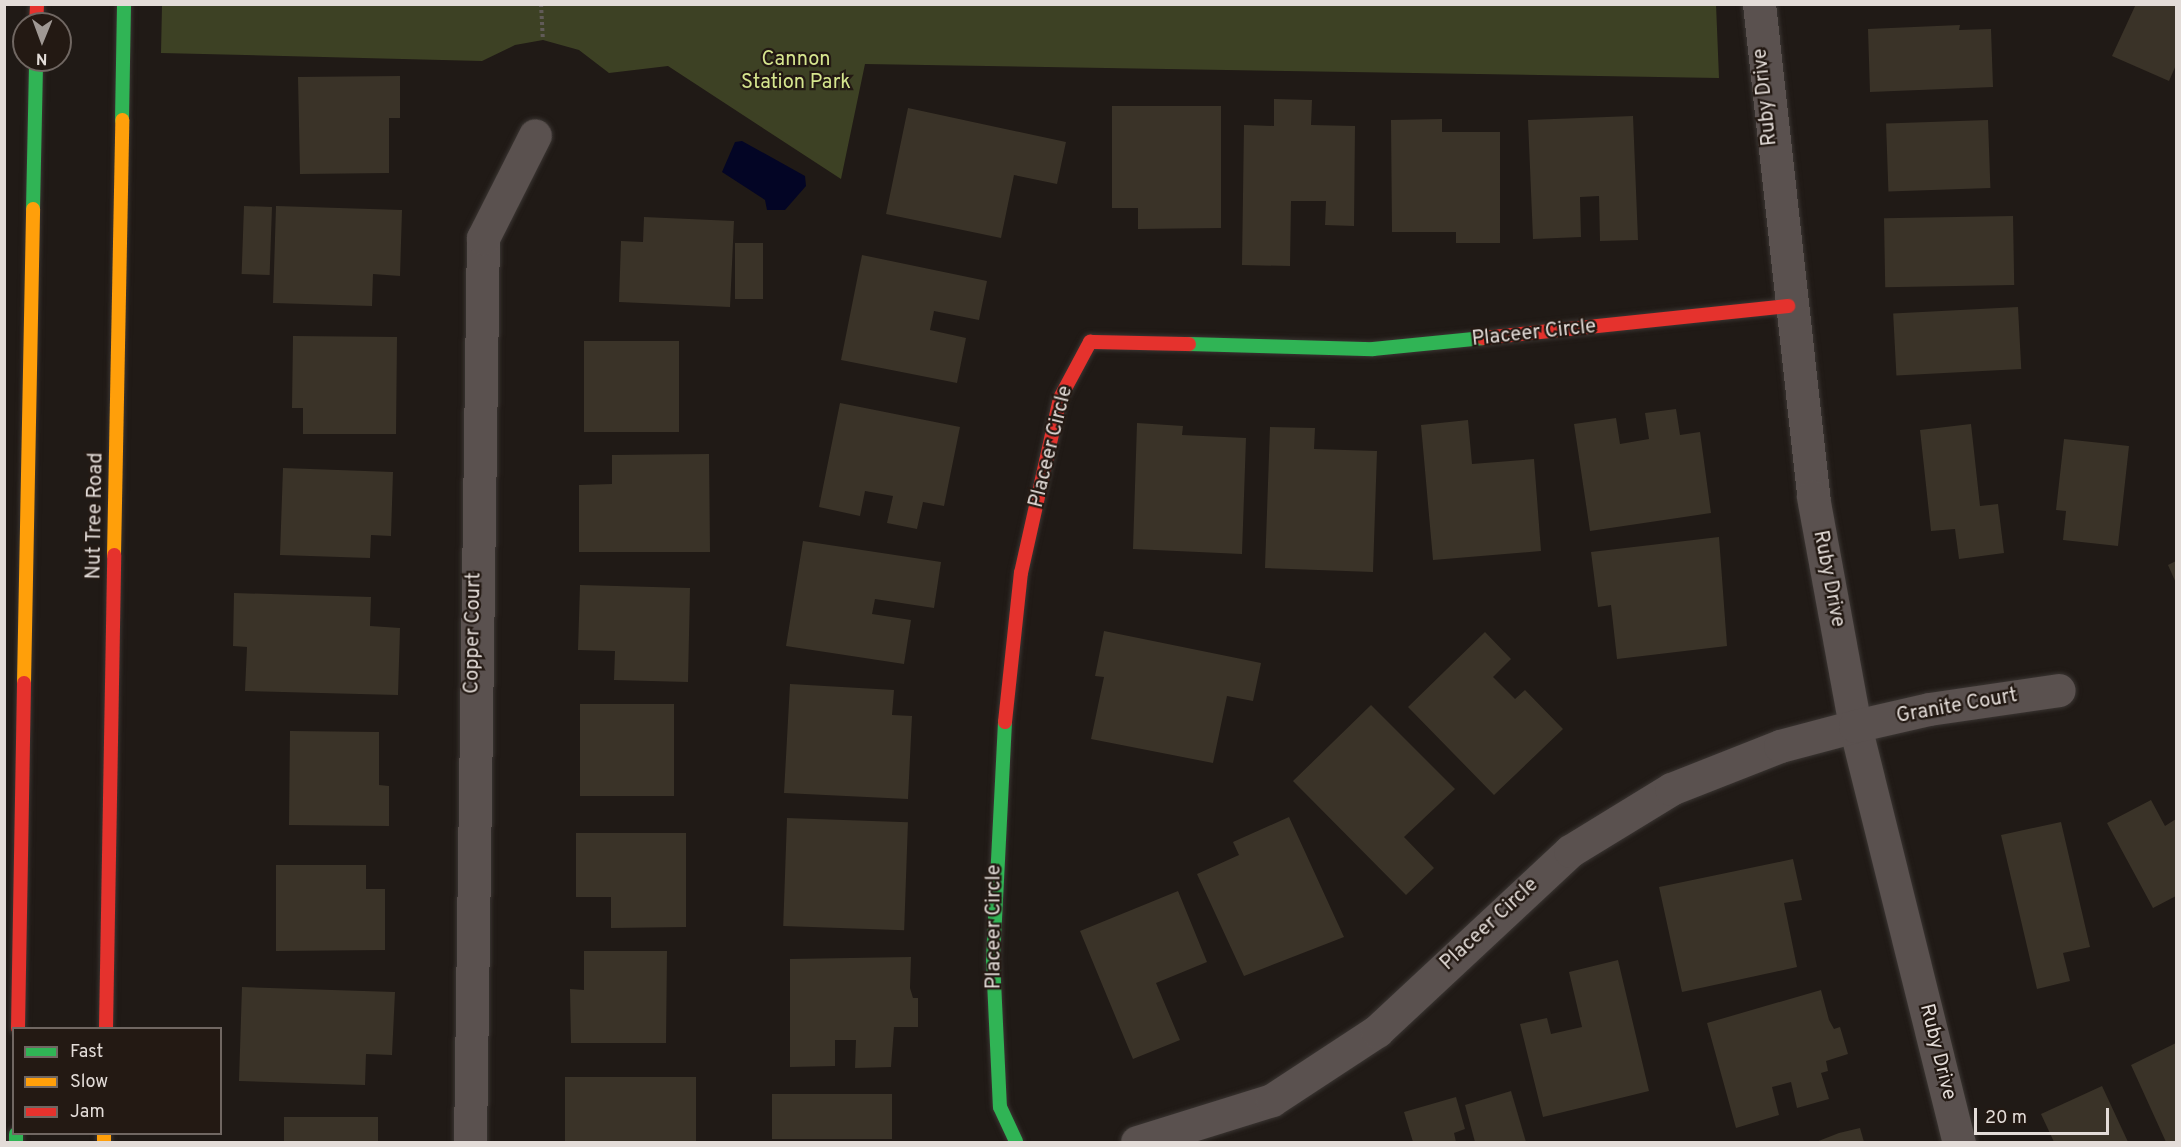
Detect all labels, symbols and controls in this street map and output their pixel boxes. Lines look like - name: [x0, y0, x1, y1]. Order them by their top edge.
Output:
- north arrow: [12, 12, 72, 72]
- street label: Ruby Drive: [1749, 47, 1783, 147]
- text: N: [36, 48, 48, 68]
- park label: Cannon Station Park: [741, 48, 851, 95]
- street label: Placeer Circle: [1471, 316, 1597, 352]
- street label: Placeer Circle: [1025, 384, 1079, 510]
- street label: Nut Tree Road: [83, 452, 109, 580]
- street label: Ruby Drive: [1807, 529, 1849, 629]
- street label: Copper Court: [461, 572, 487, 694]
- street label: Granite Court: [1895, 685, 2019, 729]
- street label: Placeer Circle: [983, 865, 1007, 989]
- street label: Placeer Circle: [1436, 874, 1544, 976]
- street label: Ruby Drive: [1913, 1002, 1961, 1102]
- legend: [12, 1027, 222, 1135]
- text: Fast: [70, 1041, 103, 1064]
- text: Slow: [70, 1071, 108, 1094]
- scale bar: [1977, 1096, 2112, 1134]
- text: Jam: [70, 1101, 105, 1124]
- text: 20 m: [1985, 1107, 2027, 1130]

